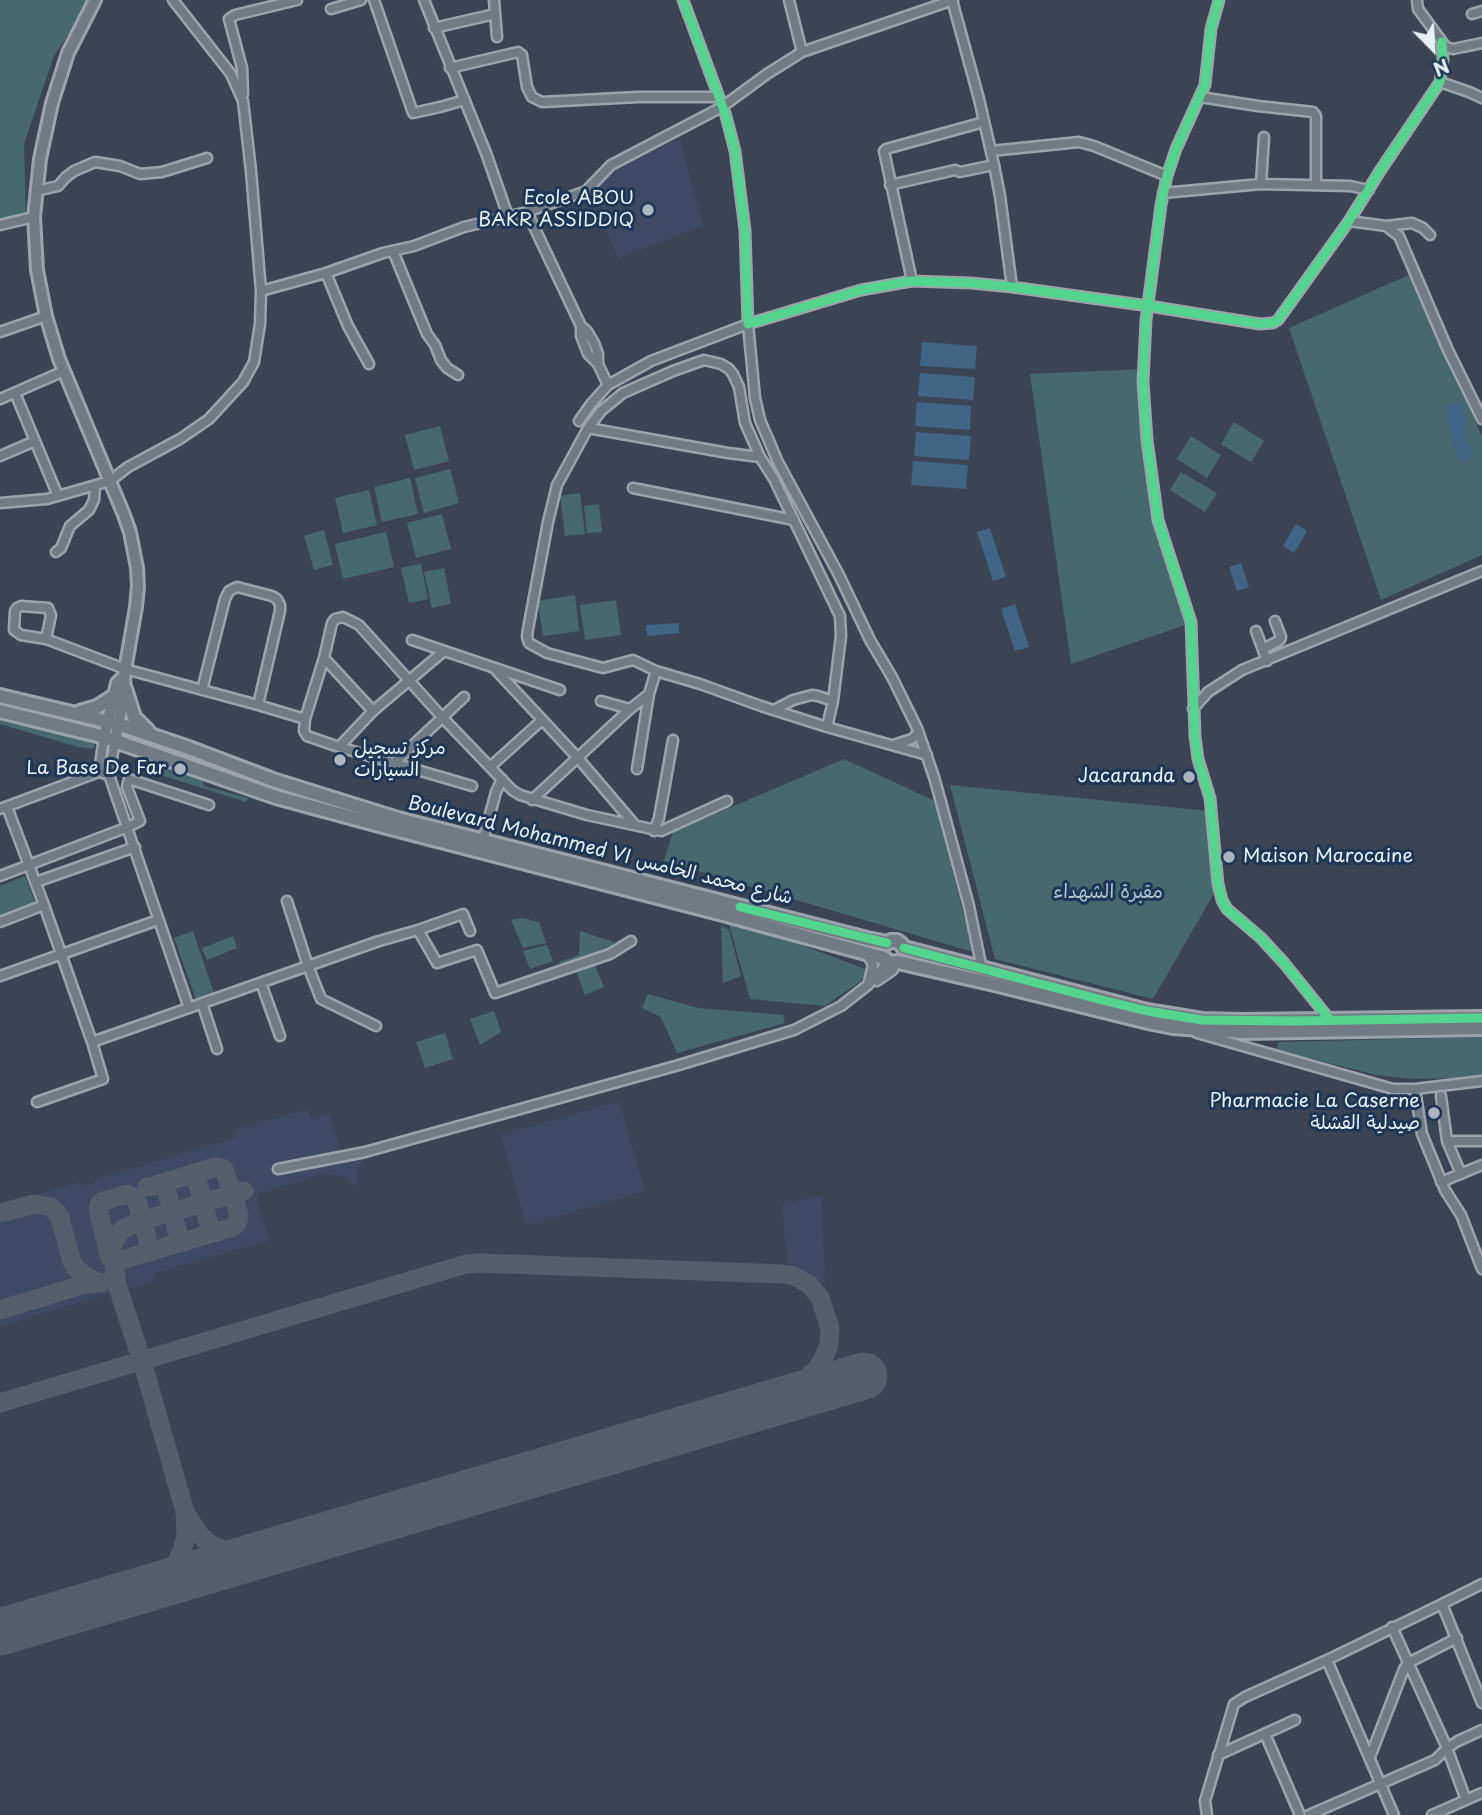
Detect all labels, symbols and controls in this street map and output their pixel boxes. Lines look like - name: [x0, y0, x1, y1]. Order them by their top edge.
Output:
- north arrow: [1398, 14, 1468, 84]
- text: N: [1429, 52, 1454, 84]
- place label: Ecole ABOU BAKR ASSIDDIQ: [478, 188, 634, 232]
- marker: Ecole ABOU BAKR ASSIDDIQ: [640, 202, 656, 218]
- place label: مركز تسجيل السيارات: [354, 738, 446, 782]
- marker: مركز تسجيل السيارات: [332, 752, 348, 768]
- place label: La Base De Far: [26, 758, 166, 780]
- marker: La Base De Far: [172, 761, 188, 777]
- place label: Jacaranda: [1078, 766, 1175, 788]
- marker: Jacaranda: [1181, 769, 1197, 785]
- street label: Boulevard Mohammed VI شارع محمد الخامس: [405, 792, 795, 910]
- place label: Maison Marocaine: [1243, 846, 1413, 868]
- marker: Maison Marocaine: [1221, 849, 1237, 865]
- park label: مقبرة الشهداء: [1053, 882, 1163, 904]
- place label: Pharmacie La Caserne صيدلية القشلة: [1209, 1091, 1420, 1135]
- marker: Pharmacie La Caserne صيدلية القشلة: [1426, 1105, 1442, 1121]

